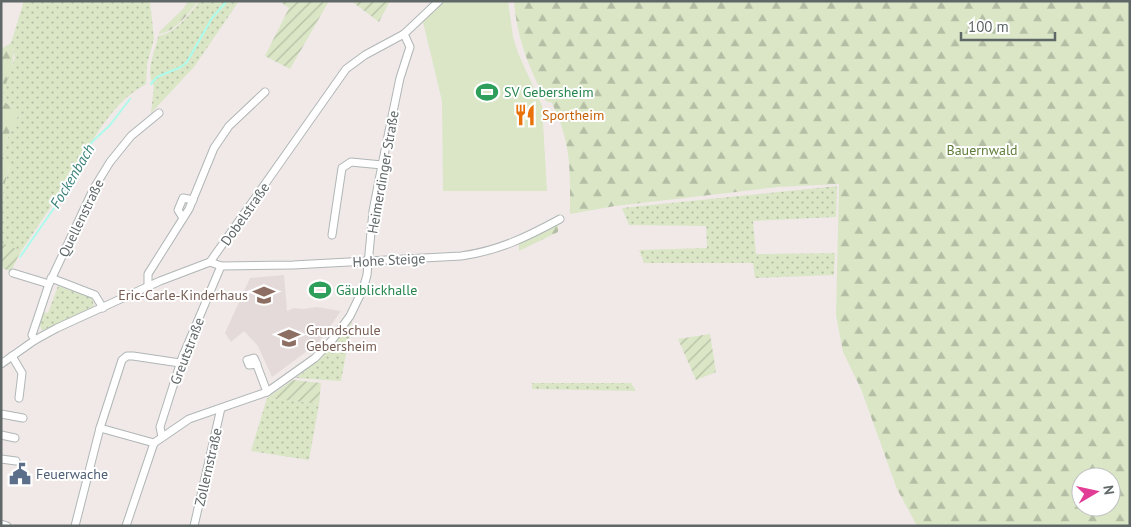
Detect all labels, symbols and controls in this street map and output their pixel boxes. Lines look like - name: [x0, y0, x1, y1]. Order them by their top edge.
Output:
- scale bar: [961, 10, 1055, 42]
- text: 100 m: [968, 17, 1009, 36]
- sports icon: SV Gebersheim: [474, 79, 500, 105]
- place label: SV Gebersheim: [504, 83, 594, 101]
- restaurant icon: Sportheim: [512, 102, 538, 128]
- place label: Sportheim: [542, 106, 604, 124]
- street label: Heimerdinger Straße: [363, 109, 403, 235]
- water label: Fockenbach: [45, 140, 99, 212]
- park label: Bauernwald: [946, 141, 1018, 159]
- street label: Quellenstraße: [54, 176, 108, 260]
- street label: Dobelstraße: [217, 179, 273, 249]
- street label: Hohe Steige: [352, 249, 426, 271]
- sports icon: Gäublickhalle: [307, 277, 333, 303]
- place label: Gäublickhalle: [336, 281, 417, 299]
- school or university icon: Eric-Carle-Kinderhaus: [251, 282, 277, 308]
- place label: Eric-Carle-Kinderhaus: [118, 286, 248, 304]
- street label: Greutstraße: [166, 315, 208, 387]
- place label: Grundschule Gebersheim: [306, 321, 381, 355]
- school or university icon: Grundschule Gebersheim: [276, 325, 302, 351]
- street label: Zollernstraße: [190, 426, 226, 508]
- public building icon: Feuerwache: [7, 461, 33, 487]
- place label: Feuerwache: [36, 465, 108, 483]
- north arrow: [1071, 467, 1121, 517]
- text: N: [1099, 484, 1118, 496]

